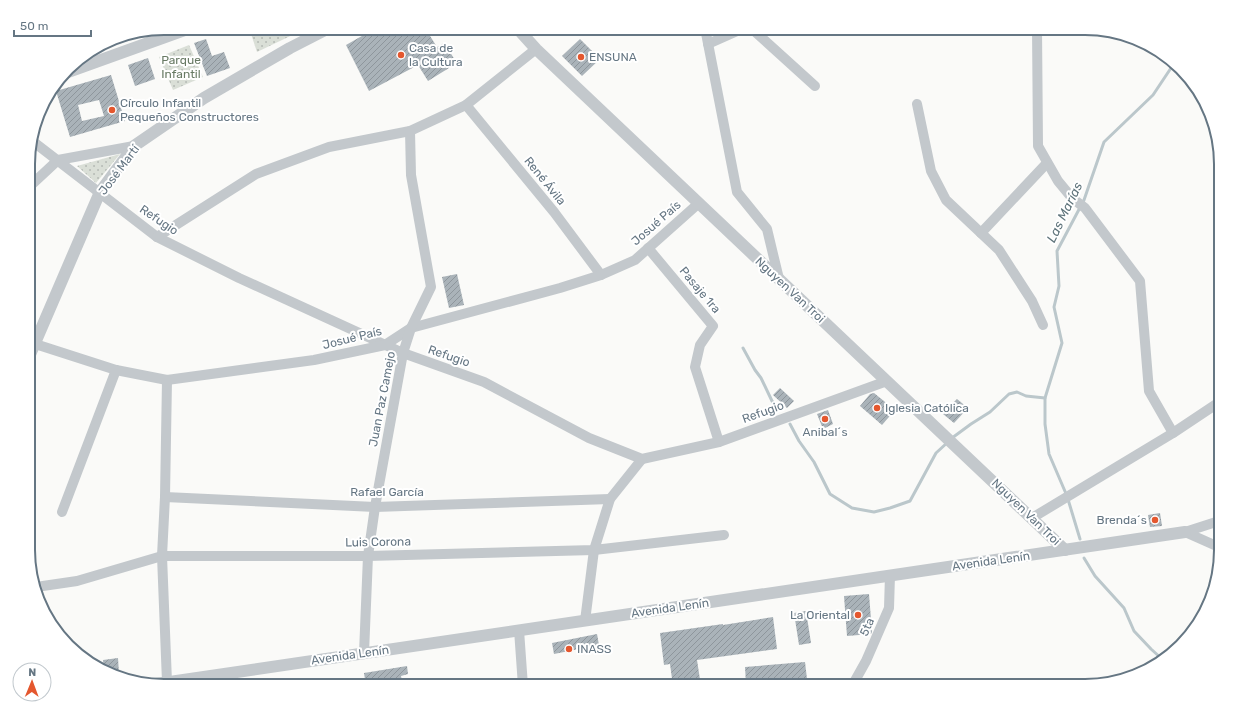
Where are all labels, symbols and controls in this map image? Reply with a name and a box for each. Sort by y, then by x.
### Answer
scale bar [14,12,91,38]
text: 50 m [20,19,48,33]
place label: Casa de la Cultura [409,41,463,69]
marker: Casa de la Cultura [396,50,406,60]
place label: ENSUNA [589,50,637,64]
marker: ENSUNA [576,52,586,62]
park label: Parque Infantil [161,53,201,81]
place label: Círculo Infantil Pequeños Constructores [120,96,259,124]
marker: Círculo Infantil Pequeños Constructores [107,105,117,115]
street label: José Martí [96,142,143,198]
street label: René Ávila [521,154,569,208]
water label: Las Marías [1043,179,1086,245]
street label: Josué País [628,198,684,248]
street label: Refugio [137,202,181,238]
street label: Nguyen Van Troi [752,254,828,326]
street label: Pasaje 1ra [677,264,723,316]
street label: Josué País [321,324,383,352]
street label: Refugio [426,342,472,370]
street label: Juan Paz Camejo [366,350,398,448]
street label: Refugio [740,398,786,426]
place label: Iglesia Católica [885,401,969,415]
marker: Iglesia Católica [872,403,882,413]
marker: Anibal´s [820,414,830,424]
place label: Anibal´s [802,425,848,439]
street label: Nguyen Van Troi [989,476,1063,548]
street label: Rafael García [350,485,424,499]
place label: Brenda´s [1097,513,1147,527]
marker: Brenda´s [1150,515,1160,525]
street label: Luis Corona [345,534,411,550]
street label: Avenida Lenín [951,549,1031,573]
street label: Avenida Lenín [630,596,710,620]
place label: La Oriental [790,608,850,622]
marker: La Oriental [853,610,863,620]
street label: 5ta [857,616,877,638]
place label: INASS [577,642,611,656]
street label: Avenida Lenín [310,643,390,667]
marker: INASS [564,644,574,654]
north arrow [12,662,52,702]
text: N [28,666,36,679]

